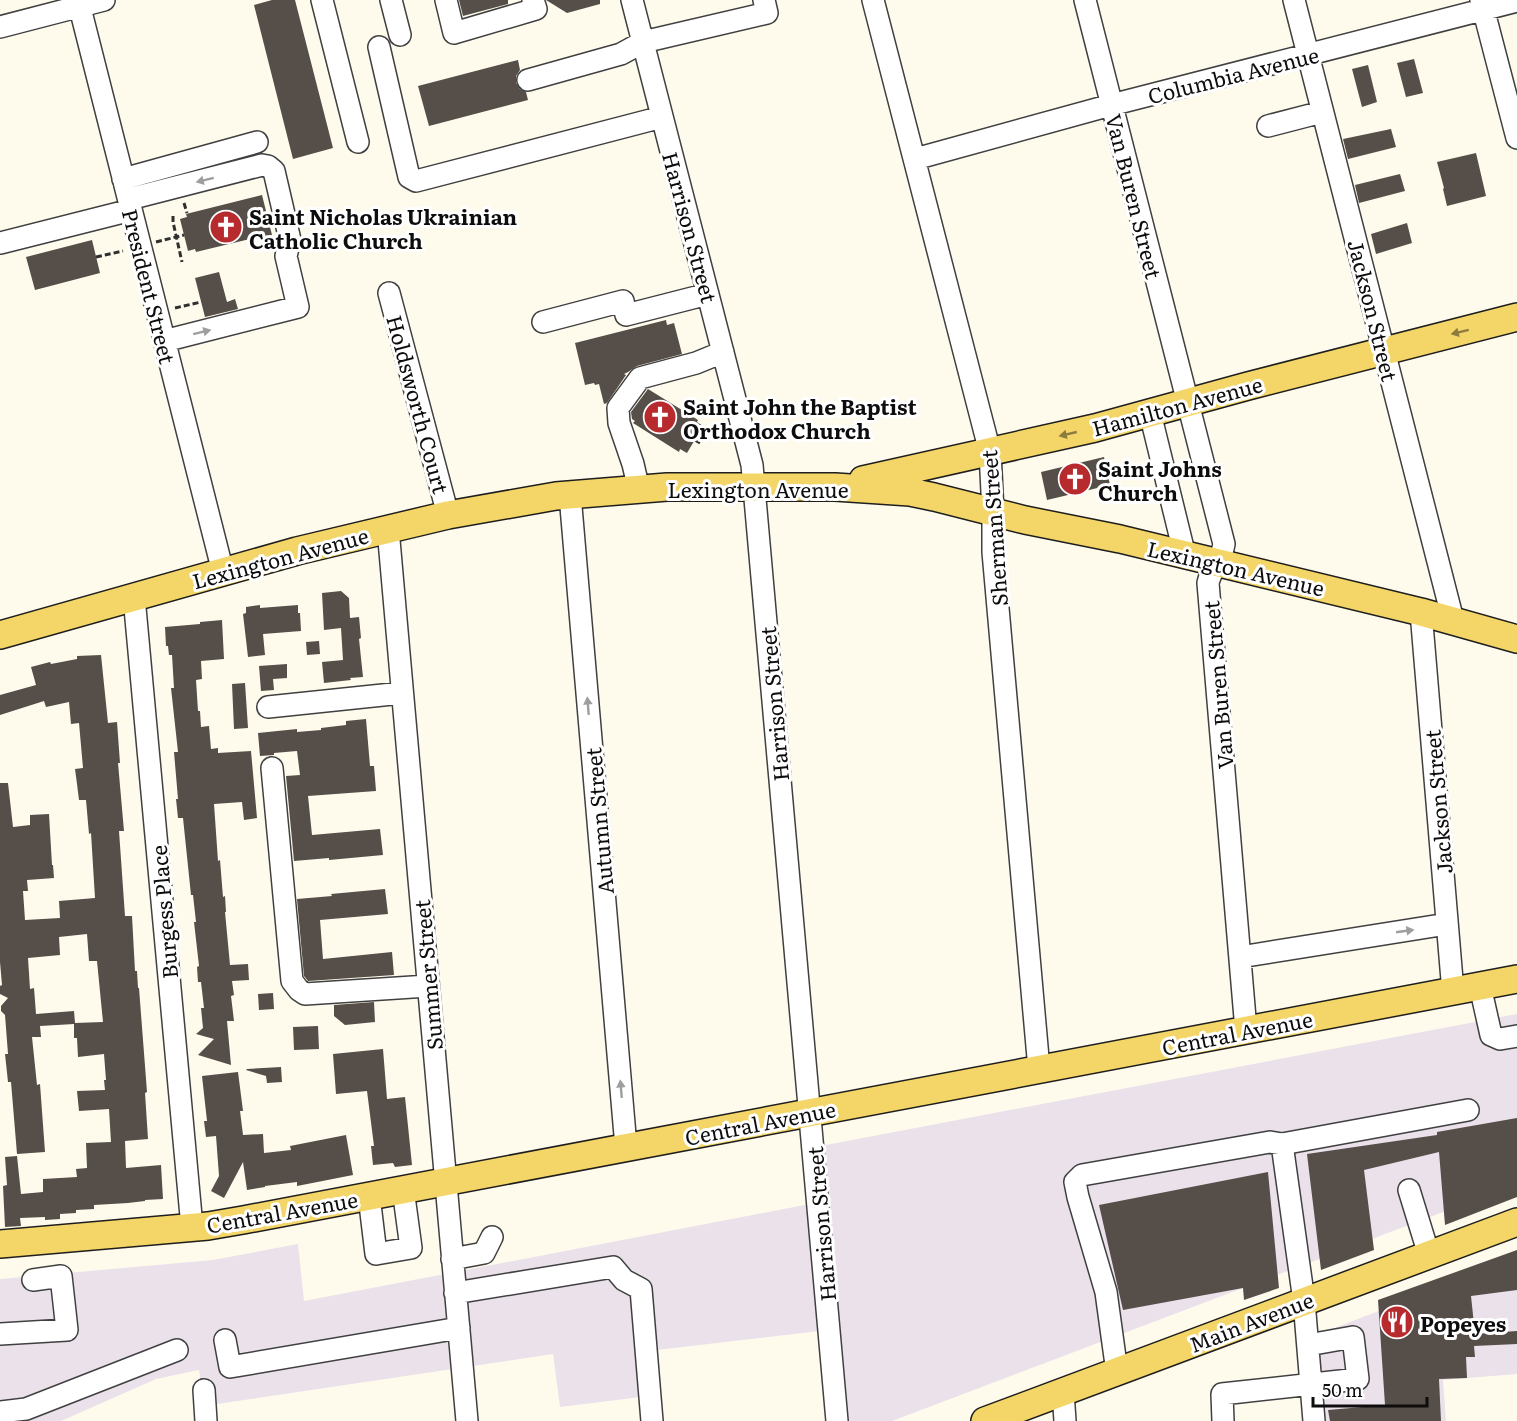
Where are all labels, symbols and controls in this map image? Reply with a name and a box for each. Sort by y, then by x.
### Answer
street label: Columbia Avenue [1144,38,1322,110]
street label: Van Buren Street [1100,110,1171,282]
street label: Harrison Street [656,148,726,307]
one-way arrow [196,175,215,185]
place label: Saint Nicholas Ukrainian Catholic Church [249,200,518,255]
street label: President Street [116,205,184,367]
church icon: Saint Nicholas Ukrainian Catholic Church [208,209,244,245]
street label: Jackson Street [1341,236,1407,385]
street label: Holdsworth Court [380,311,458,497]
one-way arrow [193,326,212,336]
one-way arrow [1451,327,1470,337]
street label: Hamilton Avenue [1088,367,1266,443]
place label: Saint John the Baptist Orthodox Church [683,390,917,445]
church icon: Saint John the Baptist Orthodox Church [642,399,678,435]
one-way arrow [1059,430,1078,439]
street label: Sherman Street [972,448,1014,607]
place label: Saint Johns Church [1098,452,1222,507]
church icon: Saint Johns Church [1057,461,1093,497]
street label: Lexington Avenue [667,473,849,504]
street label: Lexington Avenue [189,519,372,595]
street label: Lexington Avenue [1144,532,1328,602]
street label: Van Buren Street [1194,599,1240,771]
street label: Harrison Street [751,625,795,783]
one-way arrow [583,697,593,716]
street label: Jackson Street [1415,728,1459,876]
street label: Autumn Street [576,746,620,896]
street label: Burgess Place [142,844,184,980]
street label: Summer Street [405,898,449,1052]
one-way arrow [1396,926,1415,935]
street label: Central Avenue [1159,1002,1315,1062]
one-way arrow [616,1079,626,1098]
street label: Central Avenue [682,1092,838,1152]
street label: Harrison Street [798,1145,842,1303]
street label: Central Avenue [204,1182,360,1240]
street label: Main Avenue [1184,1283,1318,1359]
restaurant icon: Popeyes [1379,1304,1415,1340]
place label: Popeyes [1420,1307,1506,1338]
scale bar [1313,1370,1427,1408]
text: 50 m [1322,1376,1363,1403]

